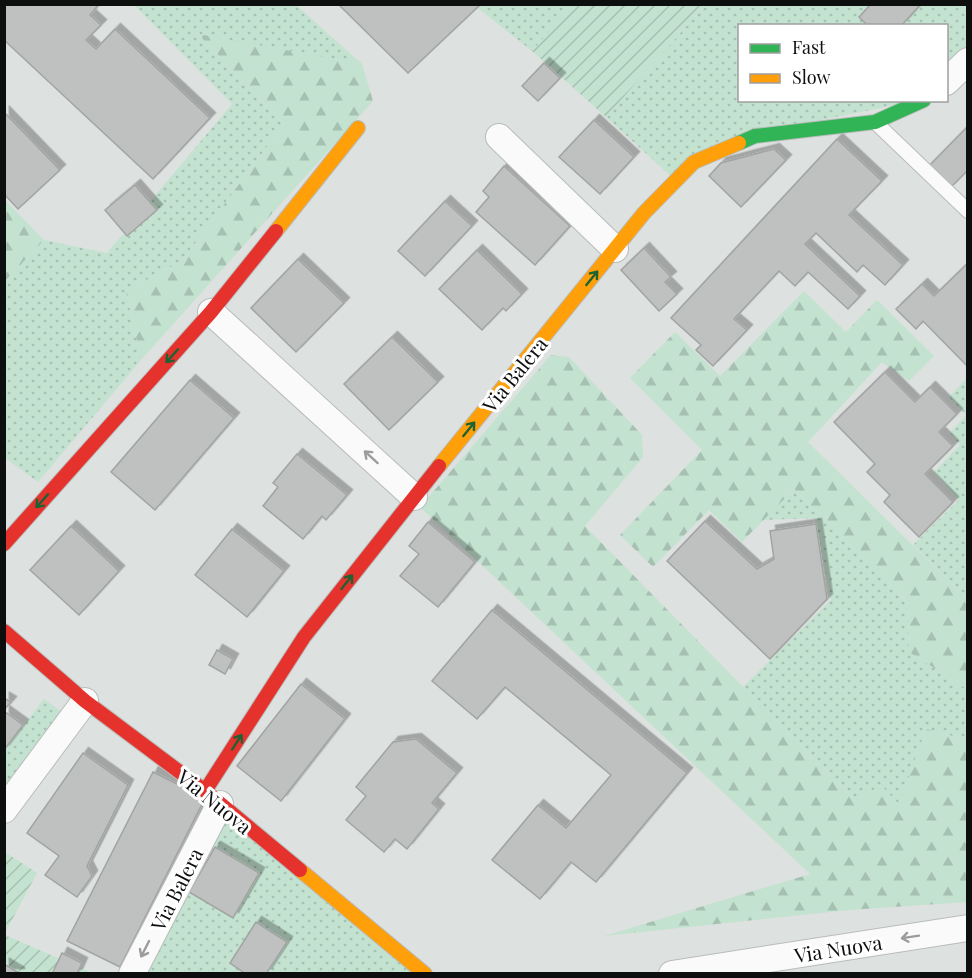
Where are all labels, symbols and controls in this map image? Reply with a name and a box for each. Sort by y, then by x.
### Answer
legend [738,24,948,102]
text: Fast [792,35,826,59]
text: Slow [792,65,830,89]
one-way arrow [585,270,598,286]
street label: Via Balera [475,331,553,418]
one-way arrow [165,348,179,363]
one-way arrow [462,422,475,438]
one-way arrow [364,451,379,465]
one-way arrow [35,493,49,508]
one-way arrow [341,574,354,590]
one-way arrow [231,734,243,751]
street label: Via Nuova [171,762,258,839]
street label: Via Balera [143,843,208,936]
street label: Via Nuova [791,928,884,968]
one-way arrow [900,931,920,942]
one-way arrow [139,940,151,957]

